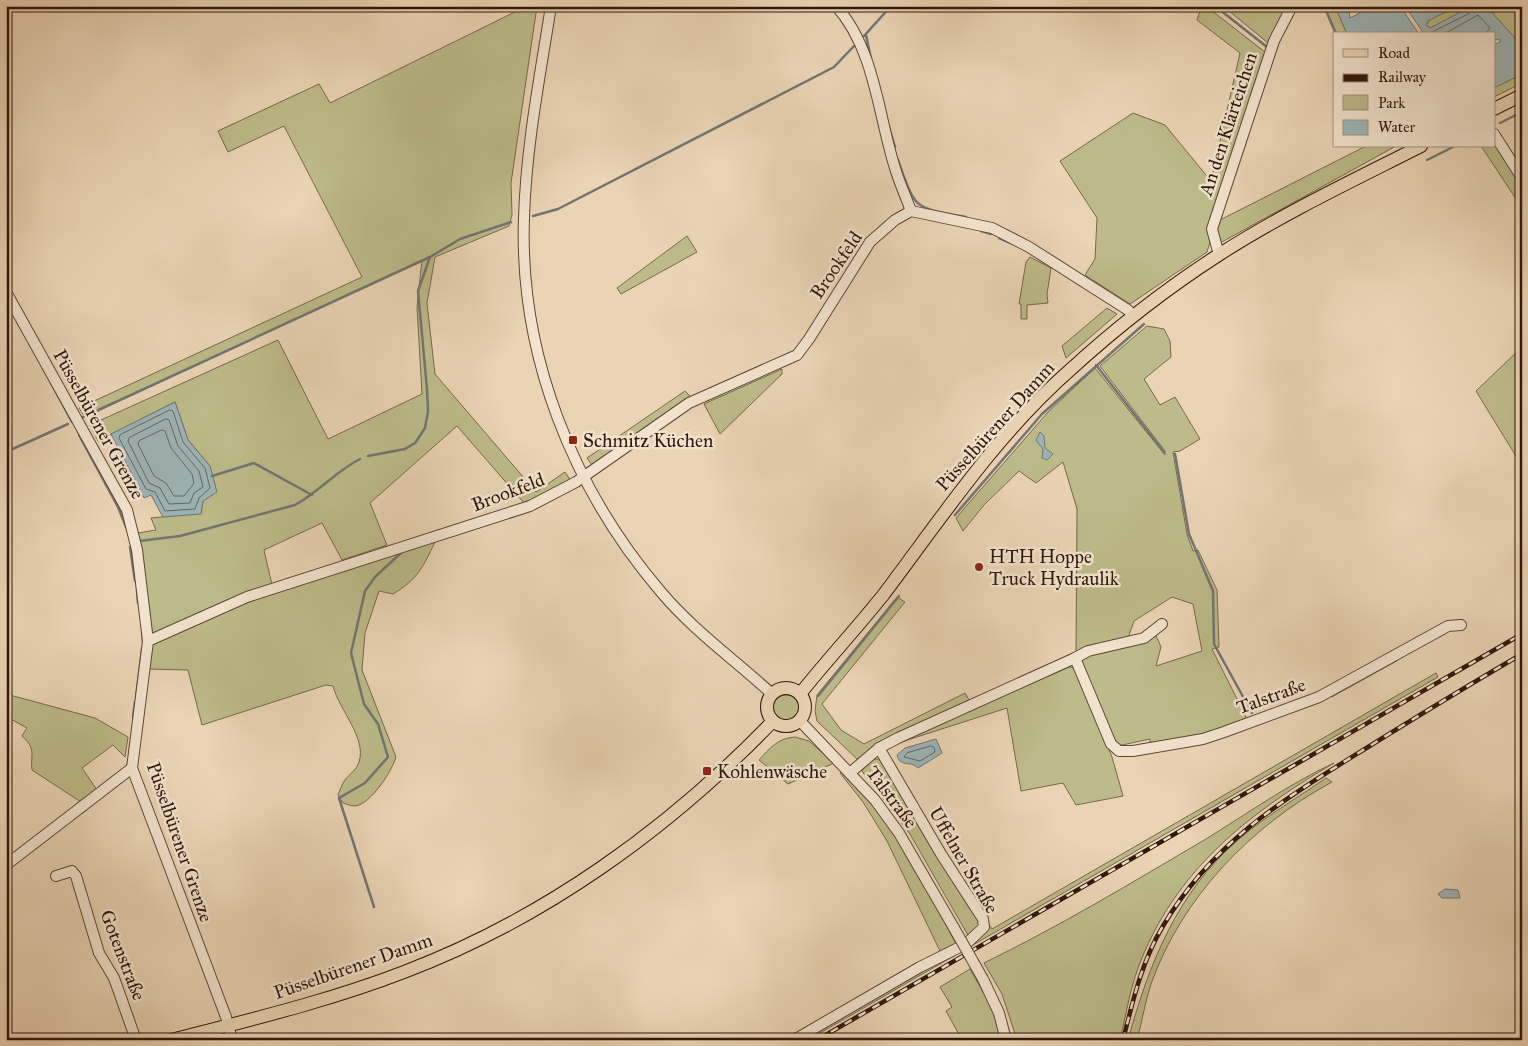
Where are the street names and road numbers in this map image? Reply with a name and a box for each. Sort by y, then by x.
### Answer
street label: An den Klärteichen [1194,49,1262,199]
street label: Brookfeld [805,227,867,303]
street label: Püsselbürener Grenze [48,345,150,503]
street label: Püsselbürener Damm [931,356,1059,496]
street label: Brookfeld [468,467,548,516]
street label: Talstraße [1233,673,1309,719]
street label: Püsselbürener Grenze [142,759,218,925]
street label: Talstraße [861,761,923,833]
street label: Uffelner Straße [924,803,1004,918]
street label: Gotenstraße [95,906,151,1004]
street label: Püsselbürener Damm [271,928,435,1004]

